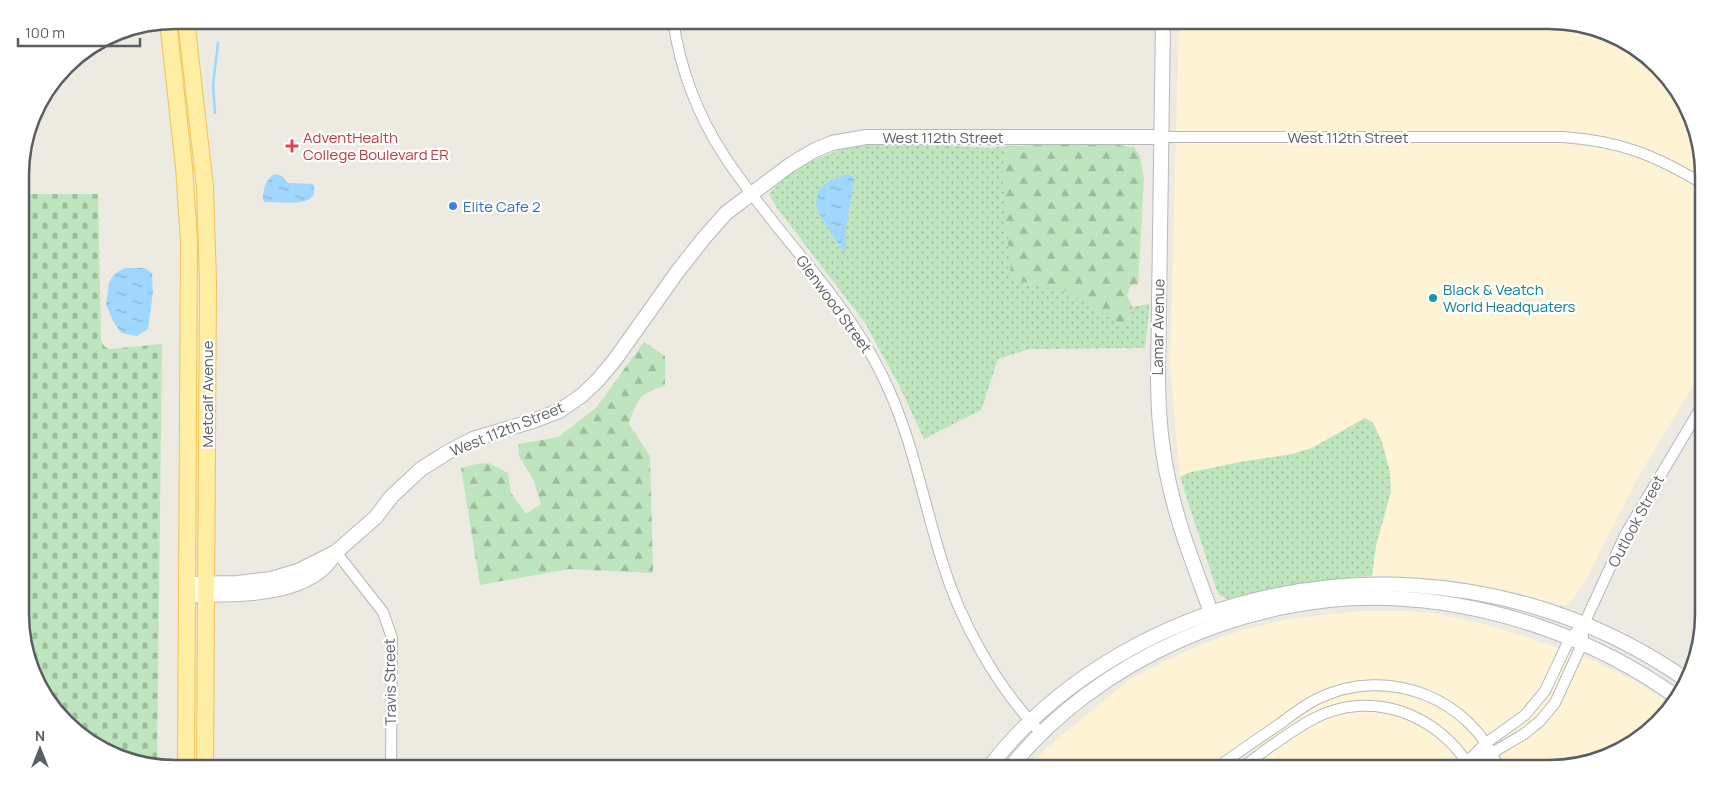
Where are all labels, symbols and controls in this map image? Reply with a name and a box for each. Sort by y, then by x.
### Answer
scale bar [18,15,140,47]
text: 100 m [25,22,65,43]
place label: AdventHealth College Boulevard ER [303,127,449,165]
street label: West 112th Street [882,127,1004,148]
street label: West 112th Street [1287,127,1409,148]
marker: AdventHealth College Boulevard ER [285,139,299,153]
place label: Elite Cafe 2 [463,196,540,217]
marker: Elite Cafe 2 [447,200,459,212]
street label: Glenwood Street [791,251,877,357]
street label: Lamar Avenue [1147,278,1169,376]
place label: Black & Veatch World Headquaters [1443,279,1576,317]
marker: Black & Veatch World Headquaters [1427,292,1439,304]
street label: Metcalf Avenue [197,340,218,447]
street label: West 112th Street [447,397,567,461]
street label: Outlook Street [1603,471,1669,571]
street label: Travis Street [379,638,401,726]
north arrow [15,724,65,774]
text: N [35,726,45,745]

